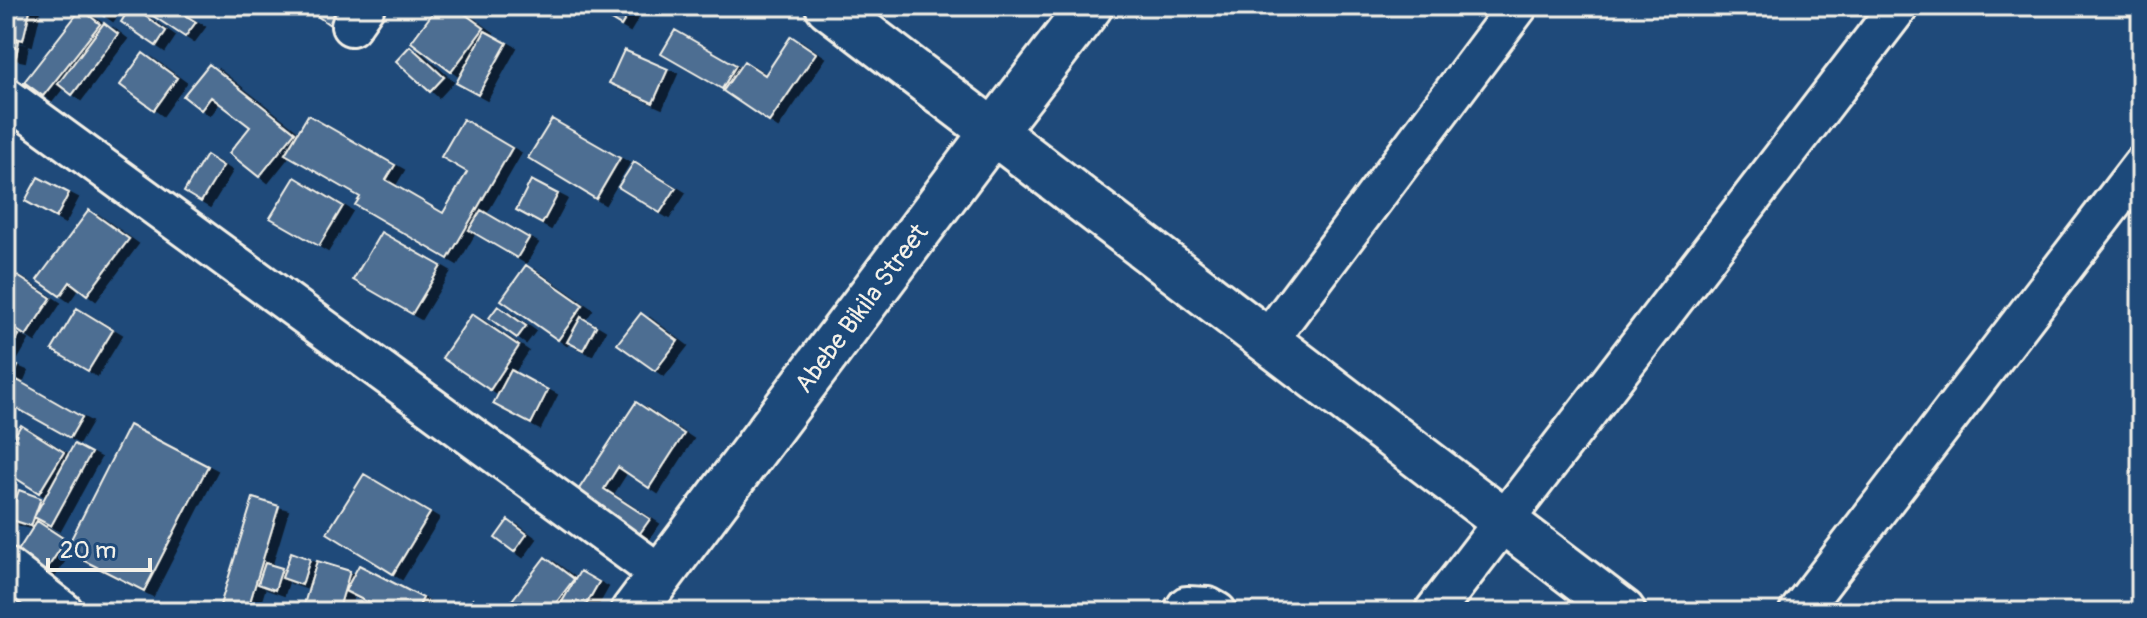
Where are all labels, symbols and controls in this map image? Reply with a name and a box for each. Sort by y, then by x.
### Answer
street label: Abebe Bikila Street [788,217,936,399]
scale bar [48,522,150,572]
text: 20 m [60,536,116,565]

